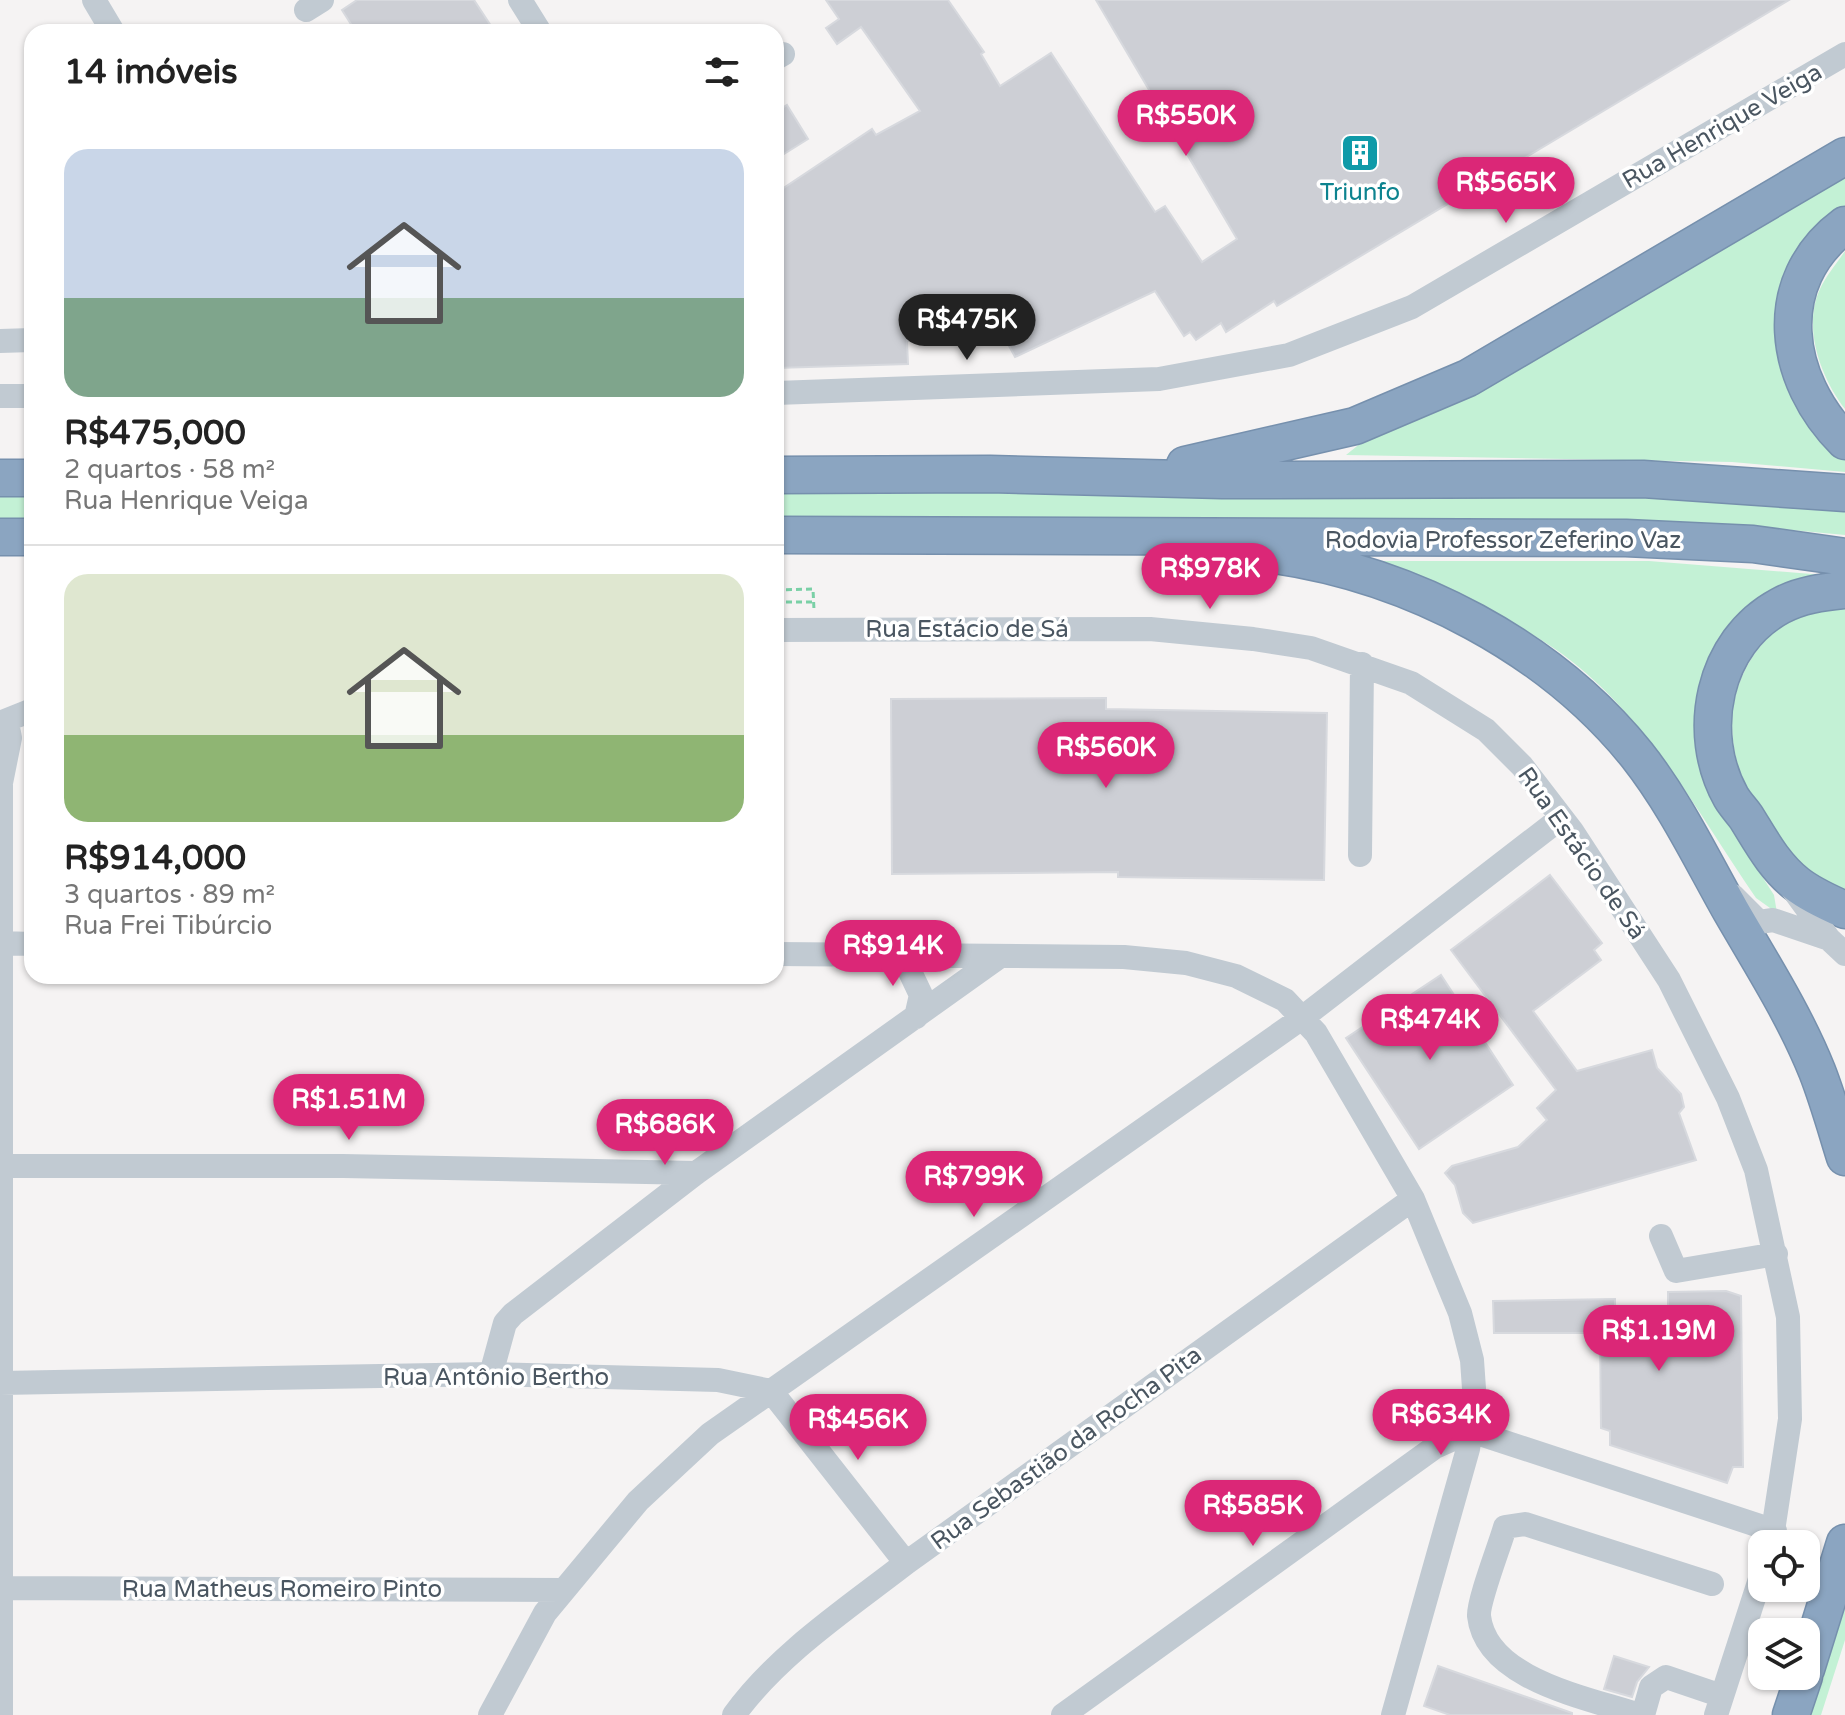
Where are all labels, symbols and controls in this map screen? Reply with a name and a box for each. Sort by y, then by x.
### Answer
icon: filters [700,50,744,94]
text: 14 imóveis [64,52,237,93]
street label: Rua Henrique Veiga [1617,57,1827,195]
pin: R$550K [1121,90,1251,158]
text: R$550K [1136,100,1236,131]
building icon: Triunfo [1339,132,1381,174]
pin: R$565K [1441,157,1571,225]
text: R$565K [1456,167,1556,198]
place label: Triunfo [1320,178,1400,207]
icon: home [332,201,476,345]
pin: R$475K [902,294,1032,362]
text: R$475K [917,304,1017,335]
text: R$475,000 [64,413,246,454]
text: 2 quartos · 58 m² [64,454,275,485]
text: Rua Henrique Veiga [64,485,309,516]
street label: Rodovia Professor Zeferino Vaz [1325,526,1681,555]
pin: R$978K [1145,543,1275,611]
text: R$978K [1160,553,1260,584]
street label: Rua Estácio de Sá [865,615,1069,644]
icon: home [332,626,476,770]
pin: R$560K [1041,722,1171,790]
text: R$560K [1056,732,1156,763]
street label: Rua Estácio de Sá [1511,762,1652,945]
text: R$914,000 [64,838,246,879]
text: 3 quartos · 89 m² [64,879,275,910]
text: Rua Frei Tibúrcio [64,910,272,941]
pin: R$914K [828,920,958,988]
text: R$914K [843,930,943,961]
pin: R$474K [1365,994,1495,1062]
text: R$474K [1380,1004,1480,1035]
pin: R$1.51M [275,1074,423,1142]
text: R$1.51M [291,1084,407,1115]
pin: R$686K [600,1099,730,1167]
text: R$686K [615,1109,715,1140]
pin: R$799K [909,1151,1039,1219]
text: R$799K [924,1161,1024,1192]
pin: R$1.19M [1585,1305,1733,1373]
text: R$1.19M [1601,1315,1717,1346]
street label: Rua Sebastião da Rocha Pita [925,1340,1207,1556]
street label: Rua Antônio Bertho [383,1363,609,1392]
pin: R$634K [1376,1389,1506,1457]
pin: R$456K [793,1394,923,1462]
text: R$634K [1391,1399,1491,1430]
text: R$456K [808,1404,908,1435]
pin: R$585K [1188,1480,1318,1548]
text: R$585K [1203,1490,1303,1521]
map controls [1748,1530,1820,1690]
button: locate [1748,1530,1820,1602]
street label: Rua Matheus Romeiro Pinto [122,1575,442,1604]
button: layers [1748,1618,1820,1690]

